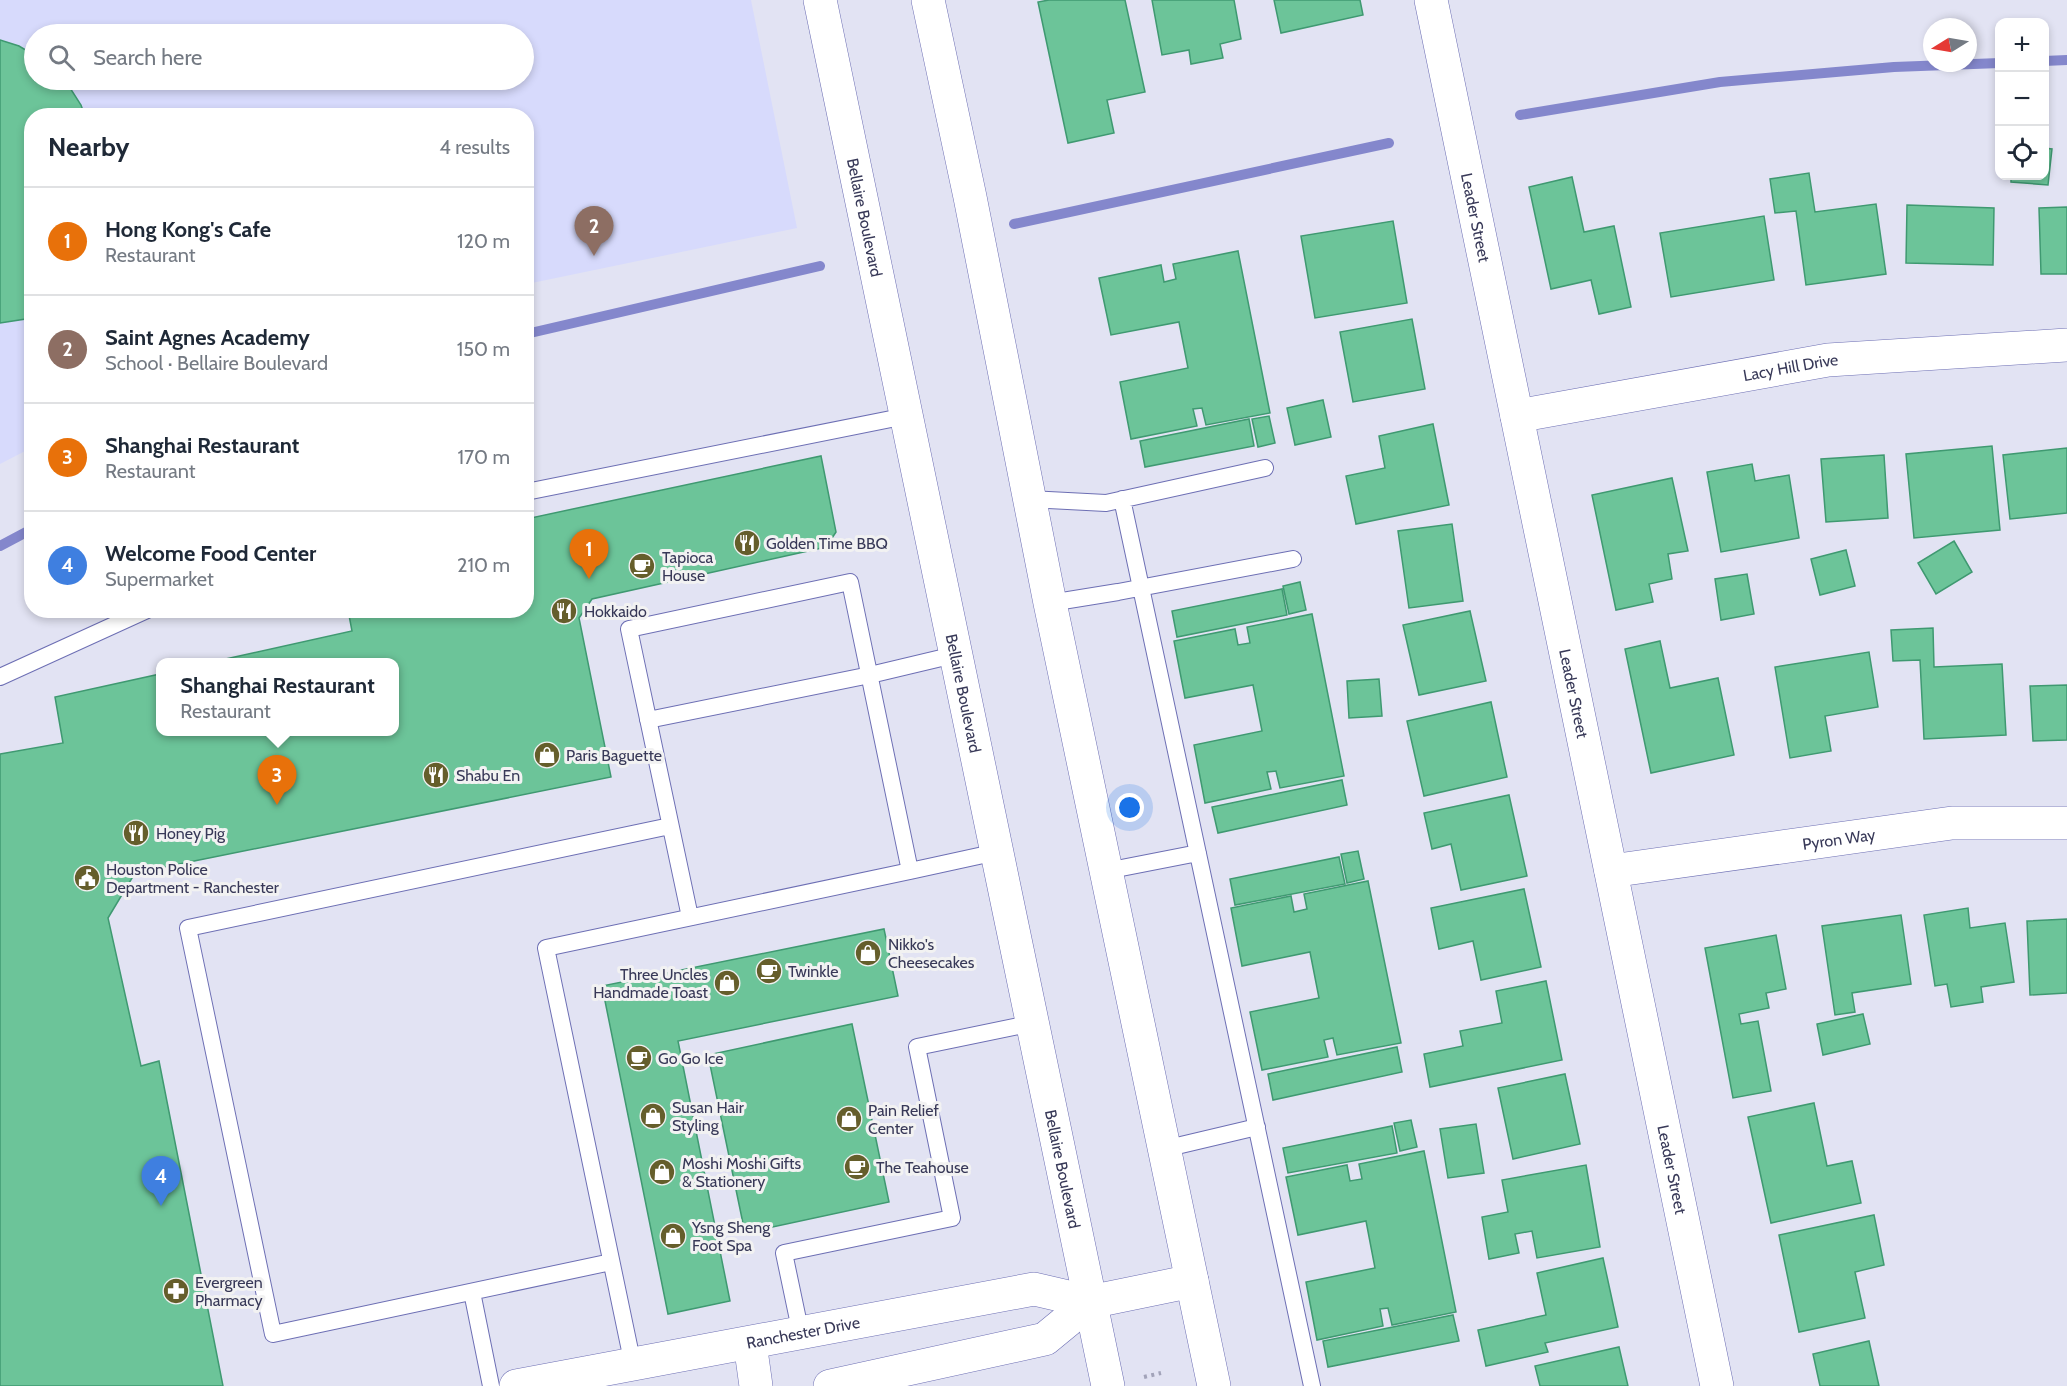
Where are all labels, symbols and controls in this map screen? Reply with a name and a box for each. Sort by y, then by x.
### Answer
north arrow [1923,18,1977,72]
map controls [1995,18,2049,180]
button: + [1995,18,2049,72]
search box [24,24,534,90]
icon: search [45,41,78,74]
text: Search here [93,44,202,71]
button: − [1995,72,2049,126]
button: locate [1995,126,2049,180]
text: Nearby [48,131,129,163]
text: 4 results [439,135,510,159]
street label: Bellaire Boulevard [843,156,886,279]
street label: Leader Street [1457,171,1494,264]
pin: 2 [574,206,614,256]
text: Hong Kong's Cafe [105,216,271,243]
text: 1 [64,229,71,253]
text: 120 m [457,229,510,253]
text: Restaurant [105,243,196,267]
text: Saint Agnes Academy [105,324,310,351]
text: 2 [62,337,73,361]
text: 150 m [457,337,510,361]
street label: Lacy Hill Drive [1741,350,1839,385]
text: School · Bellaire Boulevard [105,351,328,375]
text: Shanghai Restaurant [105,432,299,459]
text: 3 [62,445,73,469]
text: 170 m [458,445,510,469]
text: Restaurant [105,459,196,483]
restaurant icon: Golden Time BBQ [732,528,762,558]
pin: 1 [570,530,608,579]
place label: Golden Time BBQ [766,534,888,553]
text: Welcome Food Center [105,540,316,567]
place label: Tapioca House [662,548,714,585]
cafe icon: Tapioca House [627,551,657,581]
text: 4 [61,553,74,577]
text: 210 m [457,553,510,577]
text: Supermarket [105,567,214,591]
restaurant icon: Hokkaido [549,596,579,626]
place label: Hokkaido [584,602,647,621]
street label: Bellaire Boulevard [942,632,985,754]
street label: Leader Street [1556,647,1593,740]
popup [156,658,399,736]
text: Shanghai Restaurant [180,672,375,699]
text: Restaurant [180,699,271,723]
shop icon: Paris Baguette [532,740,562,770]
place label: Paris Baguette [566,746,662,765]
pin: 3 [258,756,296,805]
restaurant icon: Shabu En [421,760,451,790]
place label: Shabu En [456,766,520,785]
your location [1115,793,1144,822]
restaurant icon: Honey Pig [121,818,151,848]
place label: Honey Pig [156,824,226,843]
street label: Pyron Way [1801,824,1876,853]
place label: Houston Police Department - Ranchester [106,860,280,897]
public building icon: Houston Police Department - Ranchester [72,863,102,893]
place label: Nikko's Cheesecakes [888,935,975,972]
shop icon: Nikko's Cheesecakes [853,938,883,968]
cafe icon: Twinkle [754,956,784,986]
place label: Twinkle [788,962,838,981]
place label: Three Uncles Handmade Toast [593,965,709,1002]
shop icon: Three Uncles Handmade Toast [712,968,742,998]
cafe icon: Go Go Ice [624,1043,654,1073]
place label: Go Go Ice [658,1049,723,1068]
place label: Susan Hair Styling [672,1098,745,1135]
shop icon: Susan Hair Styling [638,1101,668,1131]
place label: Pain Relief Center [868,1101,939,1138]
shop icon: Pain Relief Center [834,1104,864,1134]
street label: Bellaire Boulevard [1041,1108,1084,1230]
street label: Leader Street [1654,1123,1691,1216]
cafe icon: The Teahouse [842,1152,872,1182]
place label: Moshi Moshi Gifts & Stationery [682,1154,802,1191]
pin: 4 [142,1156,180,1206]
shop icon: Moshi Moshi Gifts & Stationery [647,1157,677,1187]
place label: The Teahouse [876,1158,969,1177]
place label: Ysng Sheng Foot Spa [691,1218,771,1255]
shop icon: Ysng Sheng Foot Spa [658,1221,688,1251]
place label: Evergreen Pharmacy [195,1273,263,1310]
pharmacy icon: Evergreen Pharmacy [161,1276,191,1306]
street label: Ranchester Drive [745,1312,861,1352]

